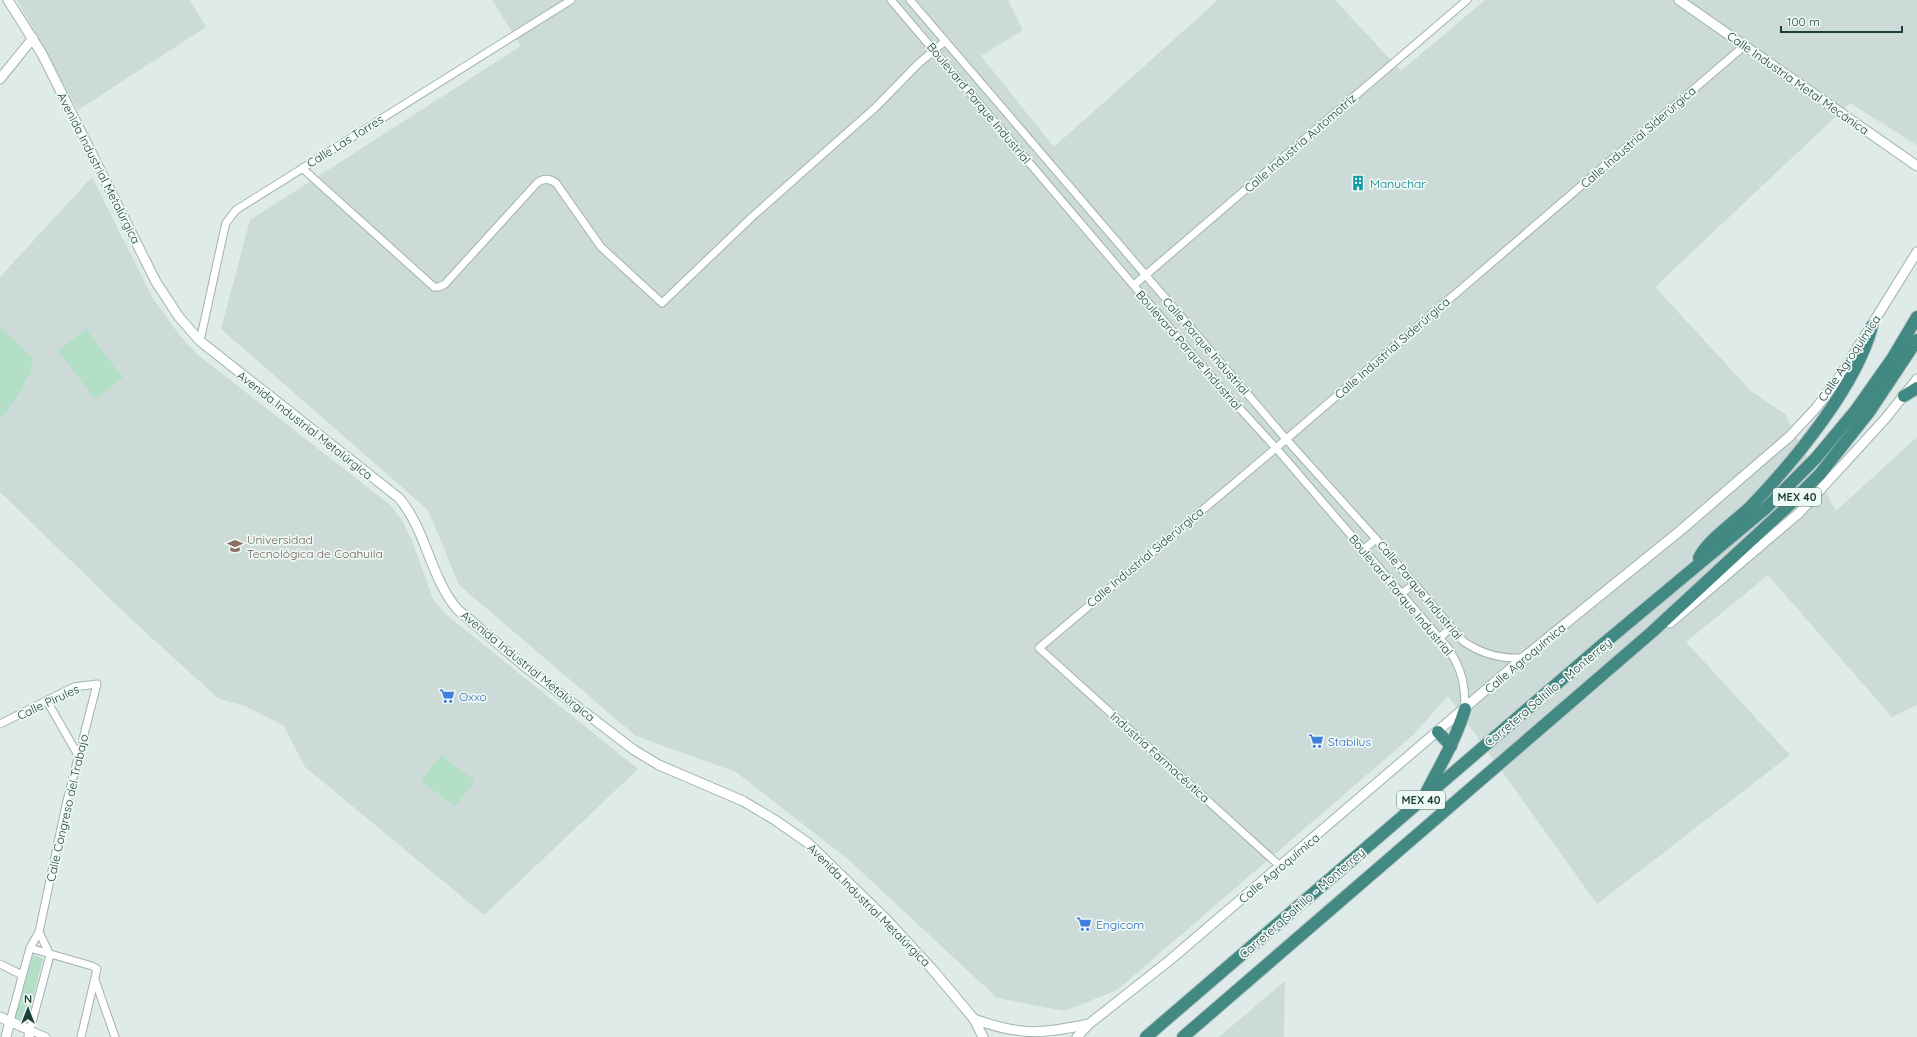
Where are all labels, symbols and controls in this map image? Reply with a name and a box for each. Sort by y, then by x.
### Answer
scale bar [1781,8,1902,34]
text: 100 m [1787,14,1820,29]
street label: Calle Industria Metal Mecánica [1724,28,1872,138]
street label: Boulevard Parque Industrial [924,39,1034,167]
street label: Calle Industrial Siderúrgica [1577,83,1699,191]
street label: Avenida Industrial Metalúrgica [54,90,144,246]
street label: Calle Industria Automotriz [1241,90,1359,196]
street label: Calle Las Torres [304,111,386,171]
building icon: Manuchar [1349,174,1367,192]
place label: Manuchar [1370,176,1426,191]
street label: Boulevard Parque Industrial [1133,287,1245,413]
street label: Calle Parque Industrial [1159,294,1253,398]
street label: Calle Industrial Siderúrgica [1331,294,1453,402]
street label: Calle Agroquímica [1815,312,1883,404]
street label: Avenida Industrial Metalúrgica [234,367,376,483]
road number: MEX 40 [1773,488,1821,506]
street label: Calle Industrial Siderúrgica [1084,504,1206,610]
street label: Boulevard Parque Industrial [1346,531,1456,659]
place label: Universidad Tecnológica de Coahuila [247,532,383,561]
school or university icon: Universidad Tecnológica de Coahuila [226,537,244,555]
street label: Calle Parque Industrial [1374,537,1466,643]
street label: Avenida Industrial Metalúrgica [458,607,598,725]
street label: Calle Agroquímica [1481,620,1569,696]
street label: Carretera Saltillo - Monterrey [1481,634,1615,750]
street label: Calle Pirules [15,681,82,723]
supermarket icon: Oxxo [438,687,456,705]
place label: Oxxo [459,689,487,704]
street label: Industria Farmacéutica [1107,709,1213,805]
supermarket icon: Stabilus [1307,732,1325,750]
street label: Calle Congreso del Trabajo [43,733,91,883]
place label: Stabilus [1328,734,1371,749]
road number: MEX 40 [1397,791,1445,809]
street label: Calle Agroquímica [1235,830,1323,906]
street label: Avenida Industrial Metalúrgica [804,840,934,970]
street label: Carretera Saltillo - Monterrey [1236,844,1368,962]
supermarket icon: Engicom [1075,915,1093,933]
place label: Engicom [1096,917,1144,932]
north arrow [8,989,48,1029]
text: N [24,992,32,1006]

